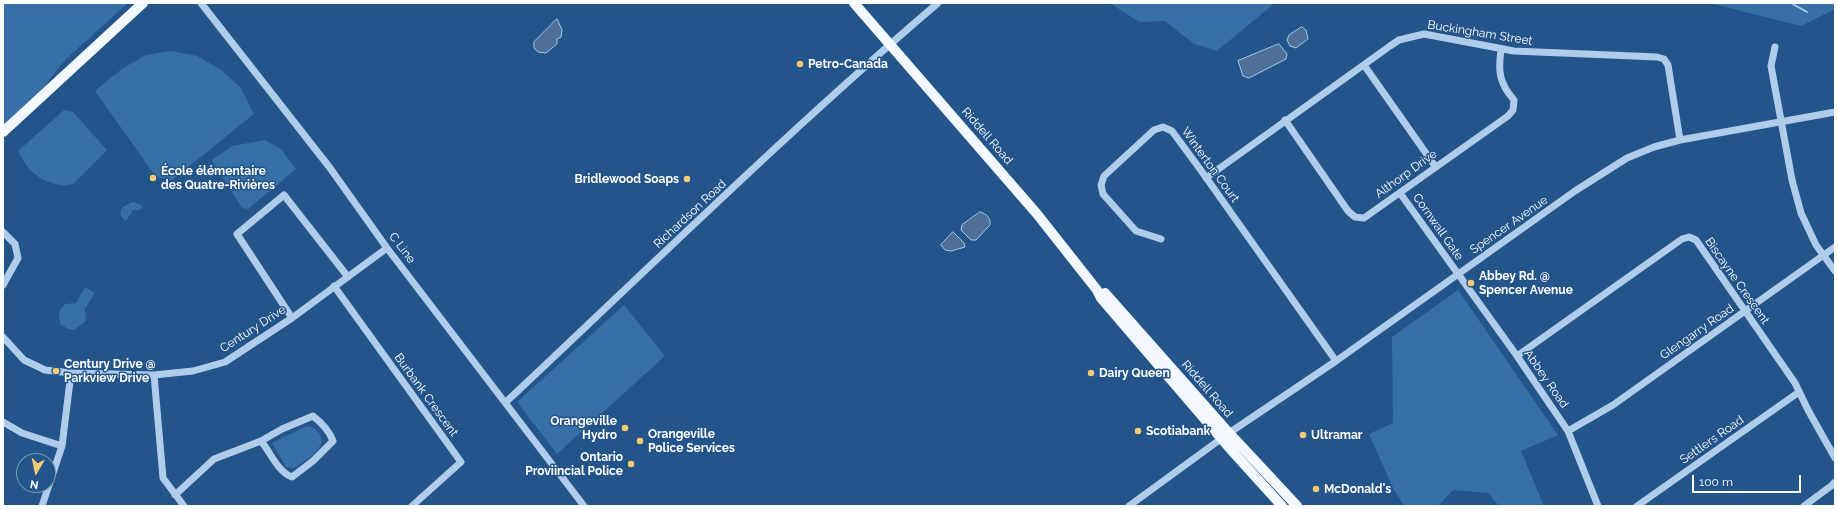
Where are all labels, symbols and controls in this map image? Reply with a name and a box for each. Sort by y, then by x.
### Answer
street label: Buckingham Street [1427,18,1533,48]
place label: Petro-Canada [808,57,888,71]
marker: Petro-Canada [795,59,805,69]
street label: Riddell Road [958,105,1016,167]
street label: Winterton Court [1178,125,1242,205]
street label: Althorp Drive [1372,147,1440,201]
place label: École élémentaire des Quatre-Rivières [161,164,275,192]
place label: Bridlewood Soaps [575,172,679,186]
marker: École élémentaire des Quatre-Rivières [148,173,158,183]
marker: Bridlewood Soaps [682,174,692,184]
street label: Richardson Road [651,177,729,251]
street label: Cornwall Gate [1410,191,1466,263]
street label: Spencer Avenue [1467,193,1551,257]
street label: C Line [386,230,418,266]
street label: Biscayne Crescent [1702,235,1772,327]
place label: Abbey Rd. @ Spencer Avenue [1479,269,1573,297]
marker: Abbey Rd. @ Spencer Avenue [1466,278,1476,288]
street label: Glengarry Road [1657,301,1737,363]
street label: Century Drive [217,302,289,356]
street label: Abbey Road [1521,347,1571,411]
street label: Burbank Crescent [391,351,461,439]
place label: Century Drive @ Parkview Drive [64,357,156,385]
street label: Riddell Road [1178,358,1236,420]
marker: Century Drive @ Parkview Drive [51,366,61,376]
place label: Dairy Queen [1099,366,1170,380]
marker: Dairy Queen [1086,368,1096,378]
street label: Settlers Road [1677,413,1747,467]
place label: Orangeville Hydro [550,414,617,442]
marker: Orangeville Hydro [620,423,630,433]
place label: Scotiabank [1146,424,1210,438]
marker: Scotiabank [1133,426,1143,436]
place label: Orangeville Police Services [648,427,735,455]
place label: Ultramar [1311,428,1362,442]
marker: Ultramar [1298,430,1308,440]
marker: Orangeville Police Services [635,436,645,446]
place label: Ontario Proviincial Police [525,450,623,478]
north arrow [16,453,56,493]
marker: Ontario Proviincial Police [626,459,636,469]
scale bar [1694,467,1803,493]
text: 100 m [1699,475,1733,489]
text: N [29,477,39,491]
place label: McDonald's [1324,482,1391,496]
marker: McDonald's [1311,484,1321,494]

